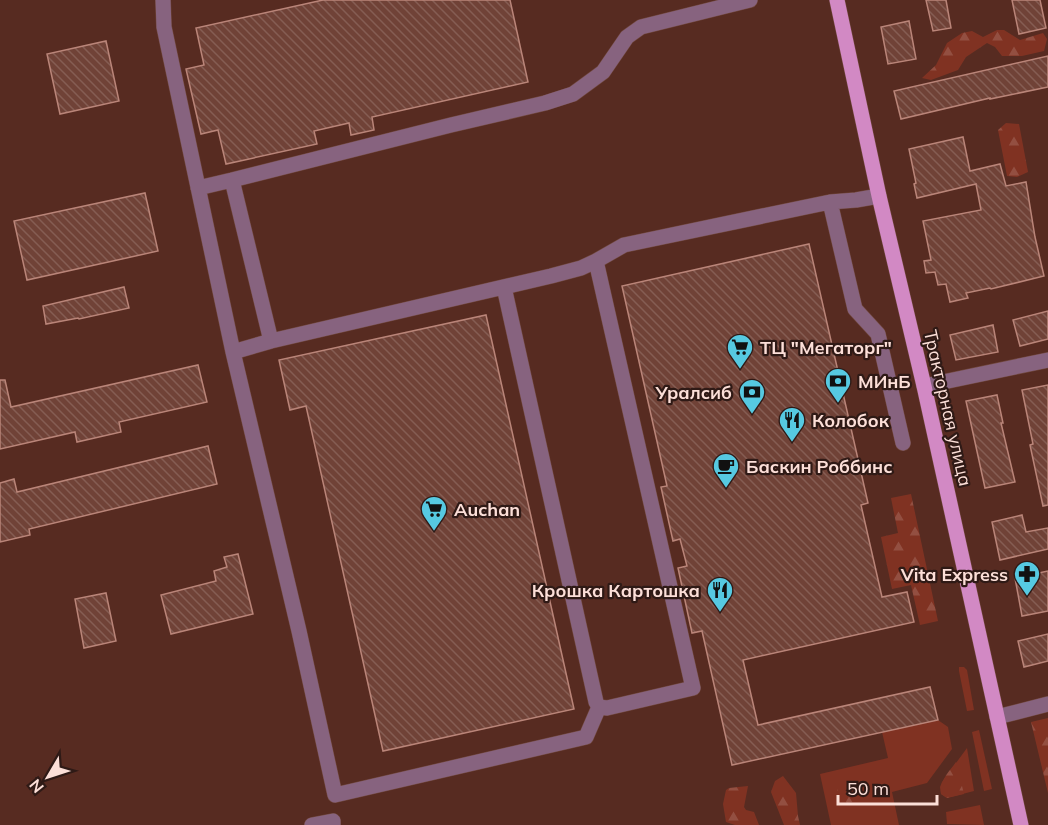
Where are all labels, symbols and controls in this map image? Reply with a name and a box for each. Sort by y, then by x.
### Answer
street label: Тракторная улица [919,328,977,488]
supermarket icon: ТЦ "Мегаторг" [725,332,755,370]
place label: ТЦ "Мегаторг" [760,336,892,359]
bank icon: МИнБ [823,366,853,404]
place label: МИнБ [858,370,911,393]
bank icon: Уралсиб [737,377,767,415]
place label: Уралсиб [655,381,732,404]
restaurant icon: Колобок [777,405,807,443]
place label: Колобок [812,409,890,432]
cafe icon: Баскин Роббинс [711,451,741,489]
place label: Баскин Роббинс [746,455,892,478]
supermarket icon: Auchan [419,494,449,532]
place label: Auchan [454,498,520,521]
pharmacy icon: Vita Express [1012,559,1042,597]
place label: Vita Express [900,563,1008,586]
restaurant icon: Крошка Картошка [705,575,735,613]
place label: Крошка Картошка [532,579,700,602]
north arrow [18,747,78,807]
scale bar [838,768,937,806]
text: N [25,775,48,797]
text: 50 m [847,777,889,800]

